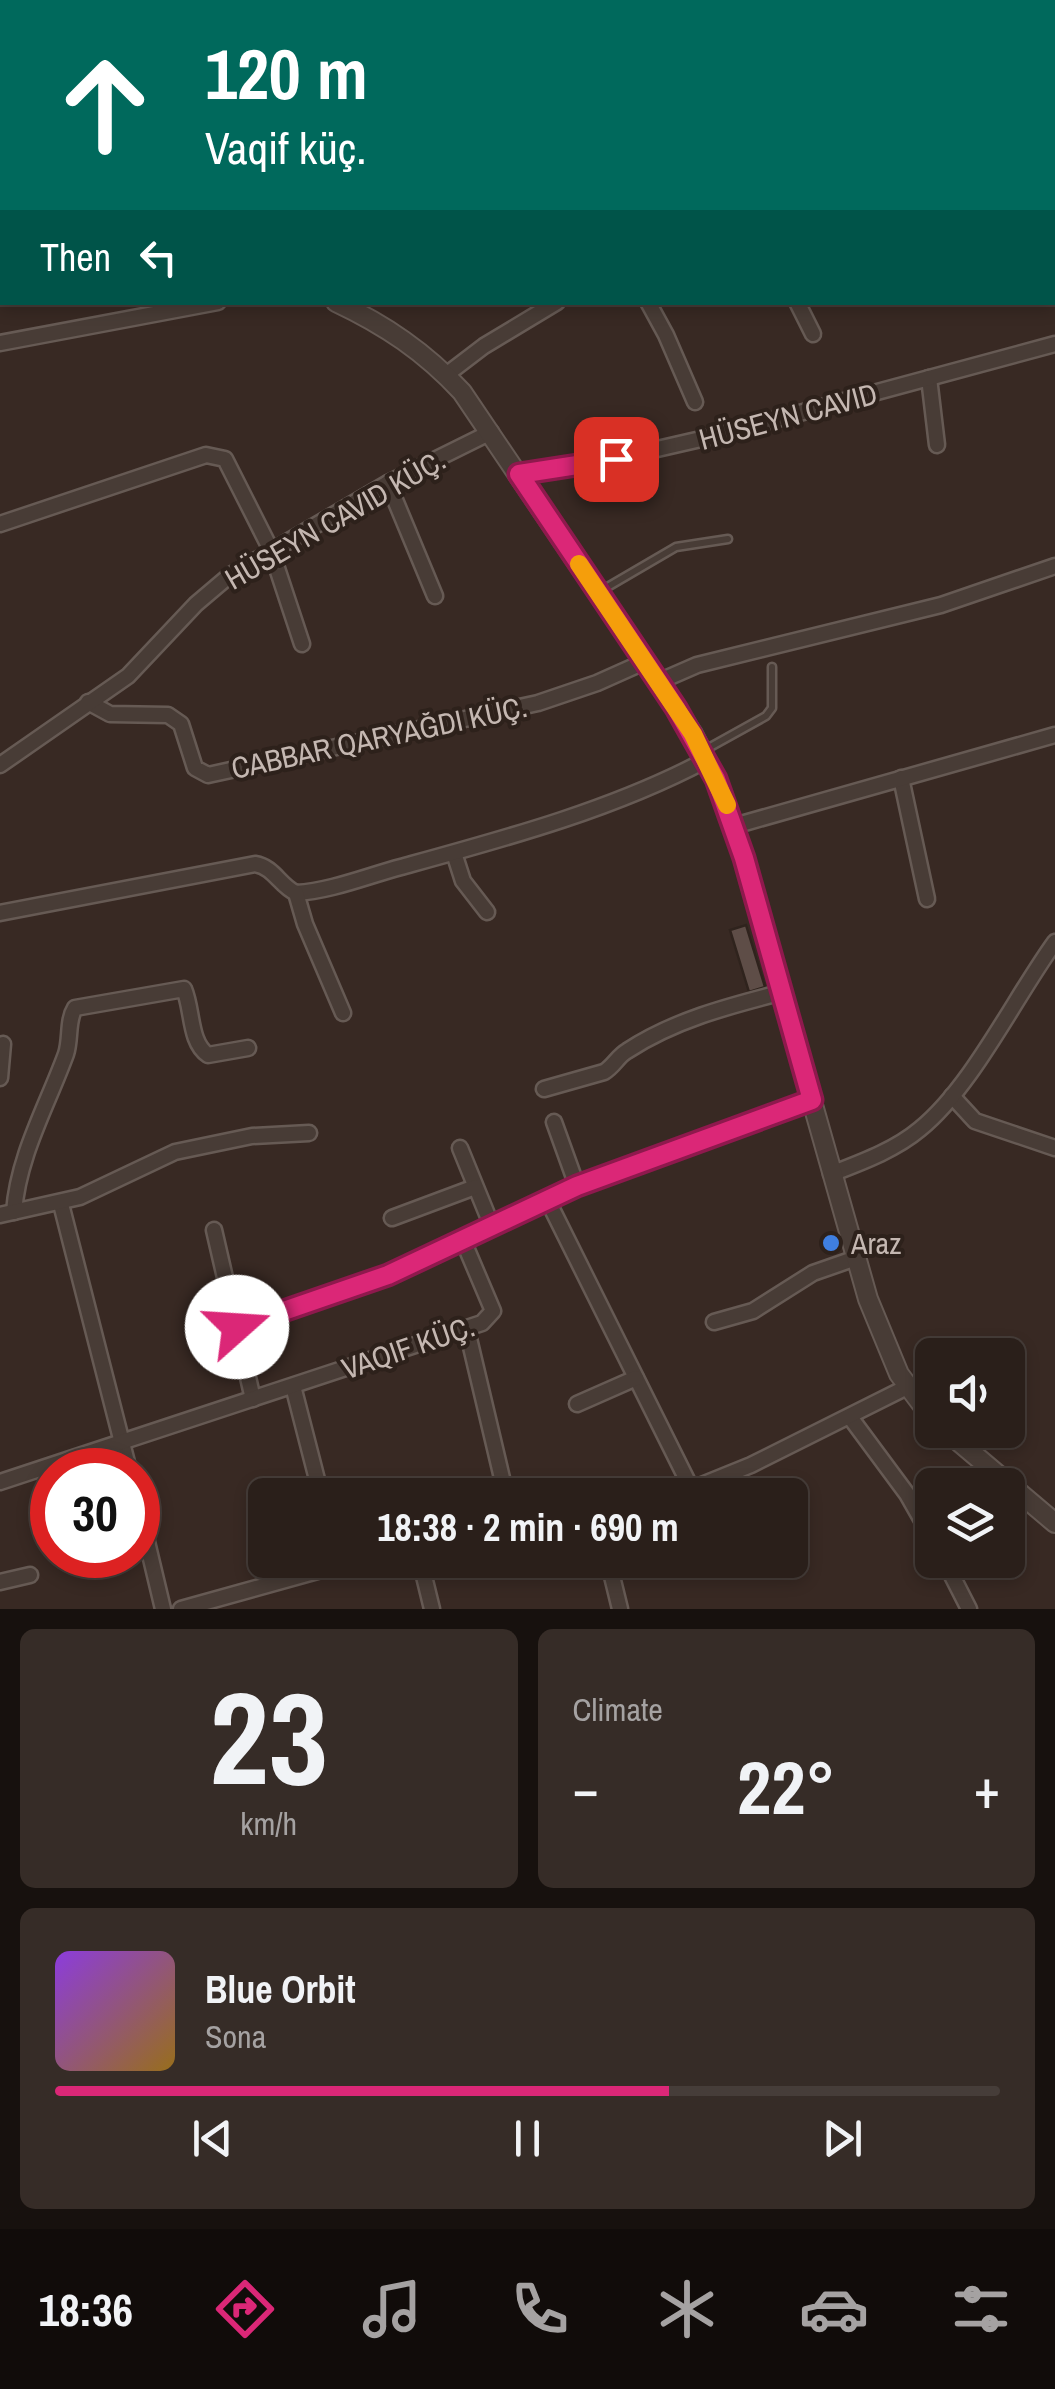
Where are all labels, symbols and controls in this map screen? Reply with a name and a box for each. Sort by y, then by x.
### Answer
text: 120 m [205,27,368,121]
icon: ahead [40,40,170,170]
text: Vaqif küç. [205,117,366,178]
icon: left [131,230,186,285]
text: Then [40,232,111,283]
street label: HÜSEYN CAVID [695,373,881,459]
pin [574,417,659,502]
icon: arrive [589,432,644,487]
street label: HÜSEYN CAVID KÜÇ. [217,440,453,598]
street label: CABBAR QARYAĞDI KÜÇ. [228,686,530,788]
place label: Araz [850,1223,902,1263]
marker: Araz [820,1232,842,1254]
position arrow [185,1275,289,1379]
street label: VAQIF KÜÇ. [336,1306,480,1388]
map controls [915,1338,1025,1578]
button: sound [915,1338,1025,1448]
speed limit sign: 30 [30,1448,160,1578]
button: layers [915,1468,1025,1578]
text: 18:38 · 2 min · 690 m [377,1502,679,1553]
text: 23 [209,1649,328,1825]
text: Climate [573,1688,663,1731]
text: 22° [737,1736,835,1837]
text: − [573,1751,599,1825]
text: + [974,1751,1000,1825]
text: km/h [240,1802,297,1845]
text: Blue Orbit [205,1964,356,2015]
text: Sona [205,2015,266,2058]
icon: previous [185,2111,240,2166]
icon: pause [500,2111,555,2166]
icon: next [815,2111,870,2166]
icon: directions [210,2274,280,2344]
icon: music [357,2274,427,2344]
icon: phone [505,2274,575,2344]
icon: climate [652,2274,722,2344]
icon: car [799,2274,869,2344]
icon: filters [946,2274,1016,2344]
text: 18:36 [39,2279,133,2340]

